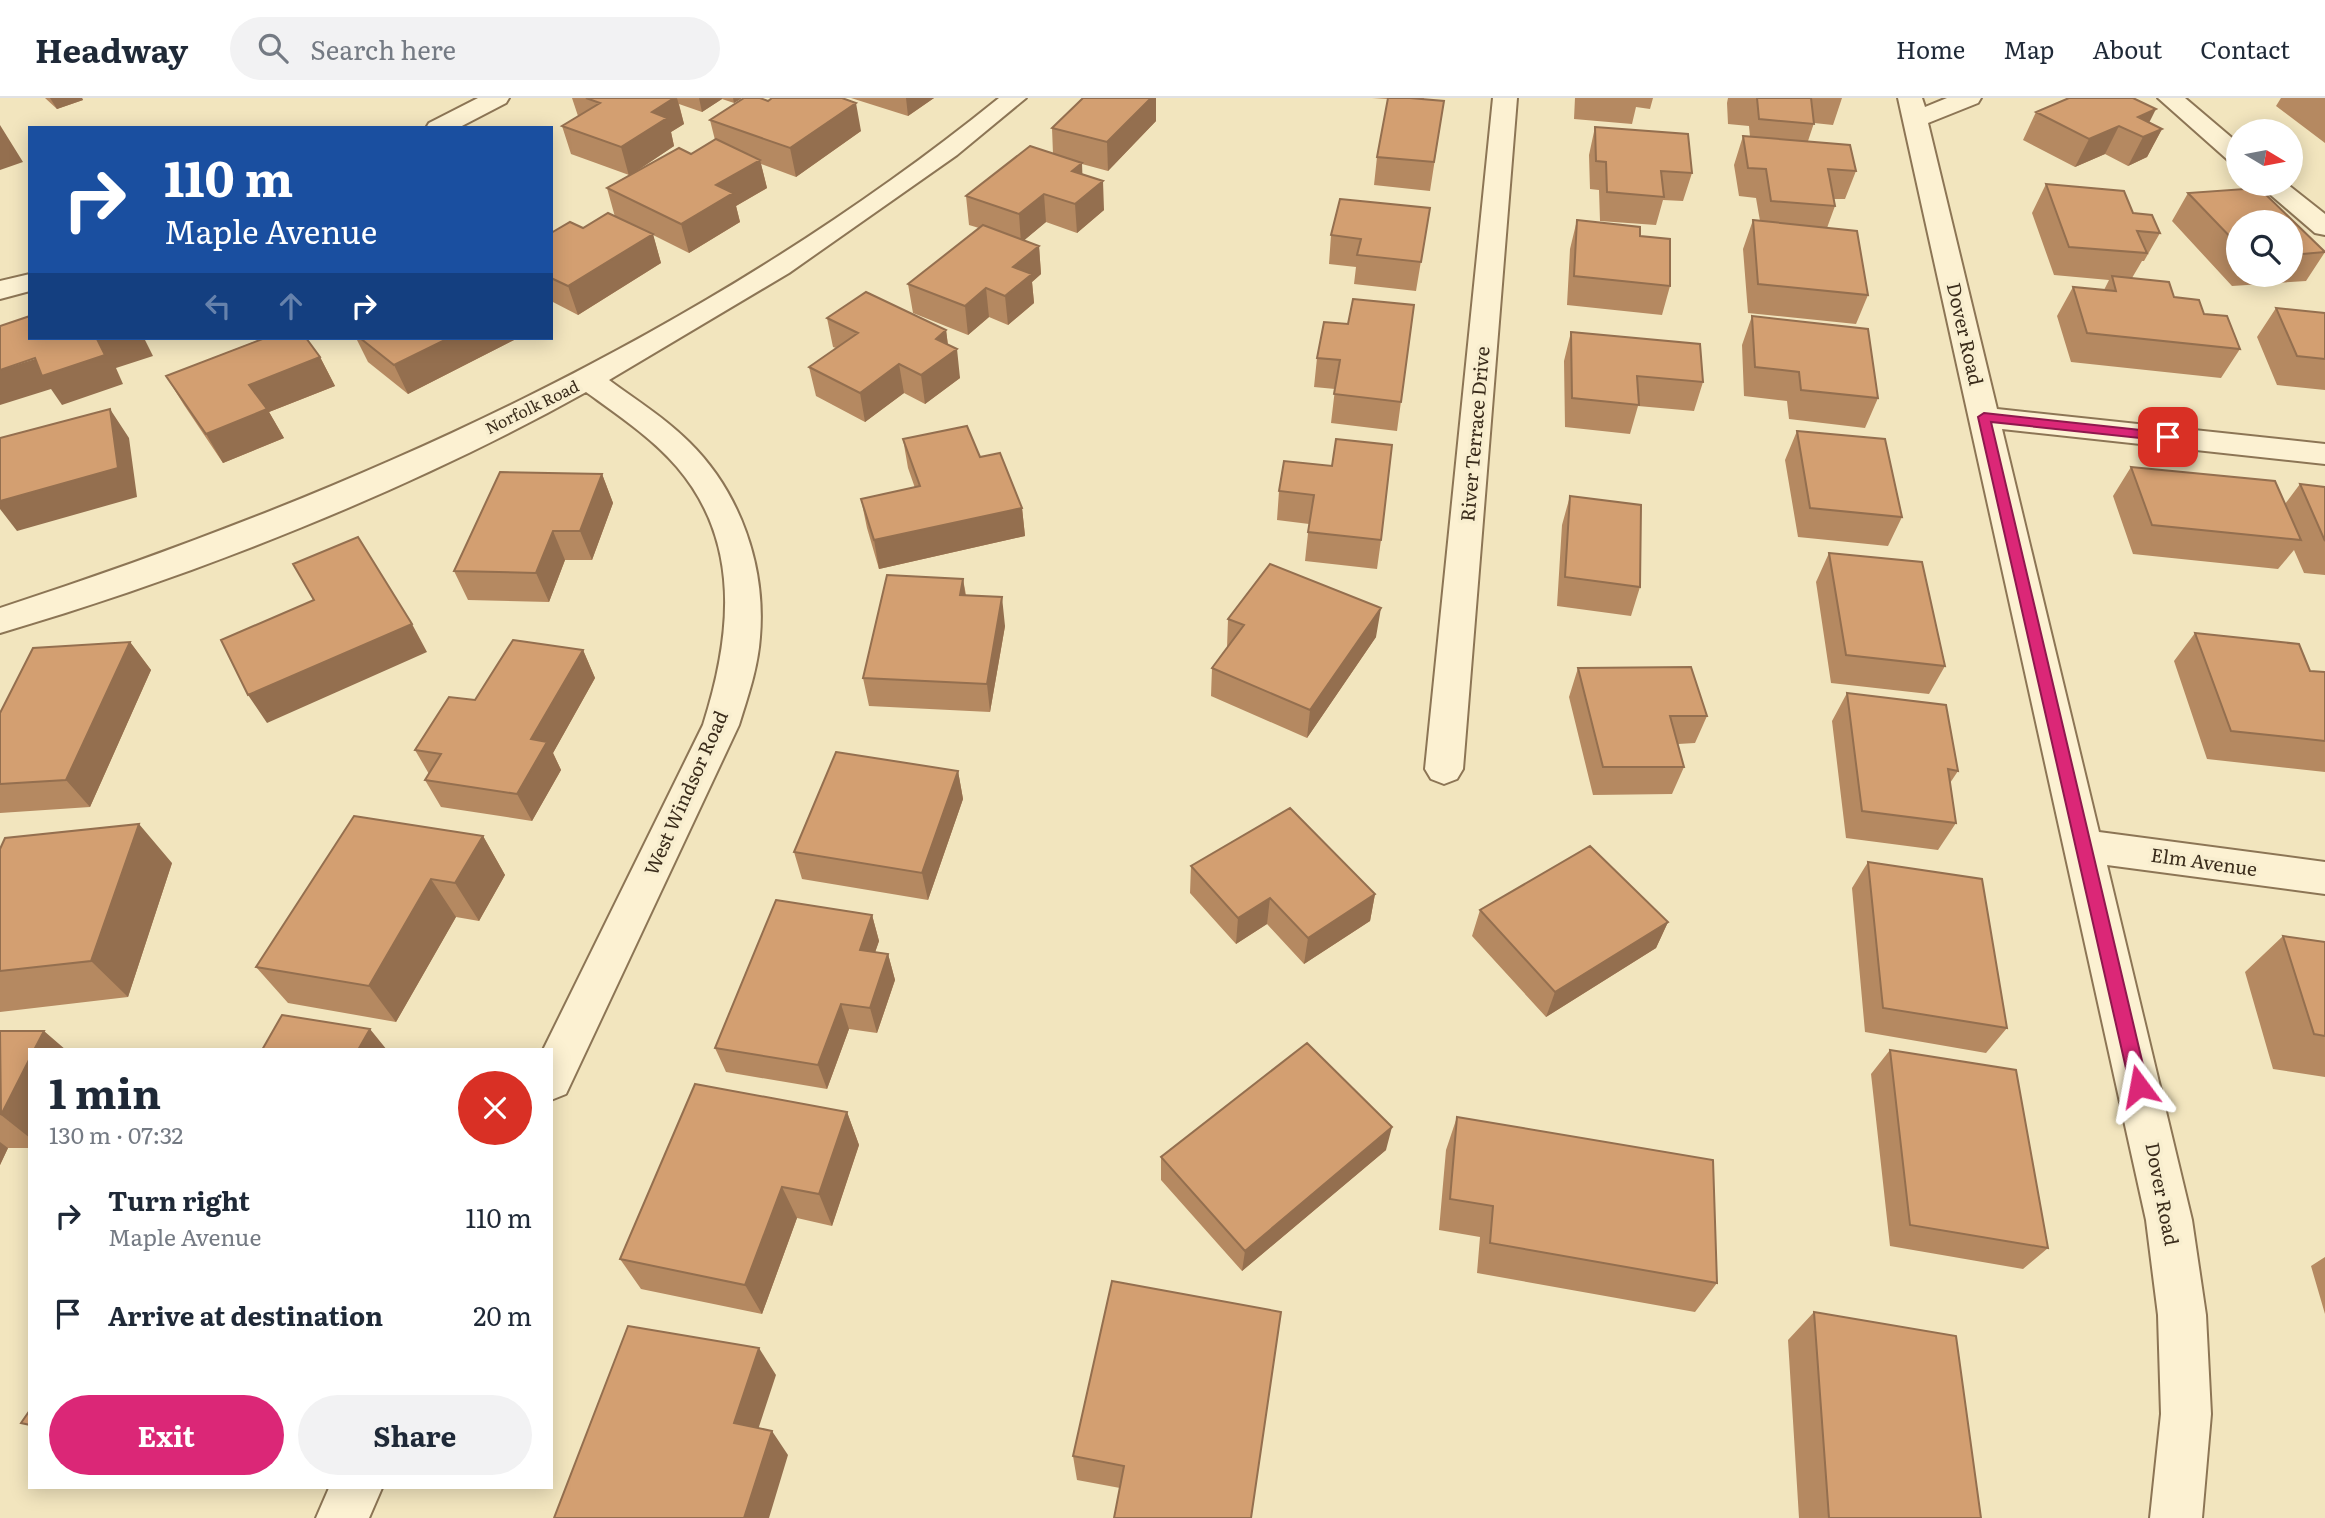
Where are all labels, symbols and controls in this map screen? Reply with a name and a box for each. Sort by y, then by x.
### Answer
search box [230,17,720,80]
text: Headway [35,24,188,73]
icon: search [254,29,292,67]
text: Search here [310,29,456,68]
text: Home [1896,31,1965,66]
text: Map [2003,31,2054,66]
text: About [2092,31,2162,66]
text: Contact [2200,31,2290,66]
north arrow [2226,119,2303,196]
map controls [2226,119,2303,287]
text: 110 m [164,139,293,212]
icon: right [49,154,140,245]
text: Maple Avenue [164,206,377,254]
button: search [2226,210,2303,287]
street label: Dover Road [1941,280,1991,388]
icon: left [199,287,237,325]
icon: ahead [272,287,310,325]
icon: right [345,287,383,325]
street label: River Terrace Drive [1452,345,1496,523]
street label: Norfolk Road [481,373,583,439]
pin [2138,407,2198,467]
icon: arrive [2149,418,2187,456]
street label: West Windsor Road [636,705,734,879]
street label: Elm Avenue [2149,840,2259,882]
position arrow [2102,1049,2176,1123]
text: 1 min [49,1060,161,1122]
button: close [458,1071,532,1145]
text: 130 m · 07:32 [49,1117,183,1151]
street label: Dover Road [2139,1140,2187,1248]
text: Turn right [108,1180,250,1219]
icon: right [49,1197,87,1235]
text: 110 m [465,1197,532,1236]
text: Maple Avenue [108,1219,261,1253]
icon: arrive [49,1295,87,1333]
text: Arrive at destination [108,1295,383,1334]
text: 20 m [473,1295,532,1334]
button: Exit [49,1395,284,1475]
button: Share [298,1395,532,1475]

